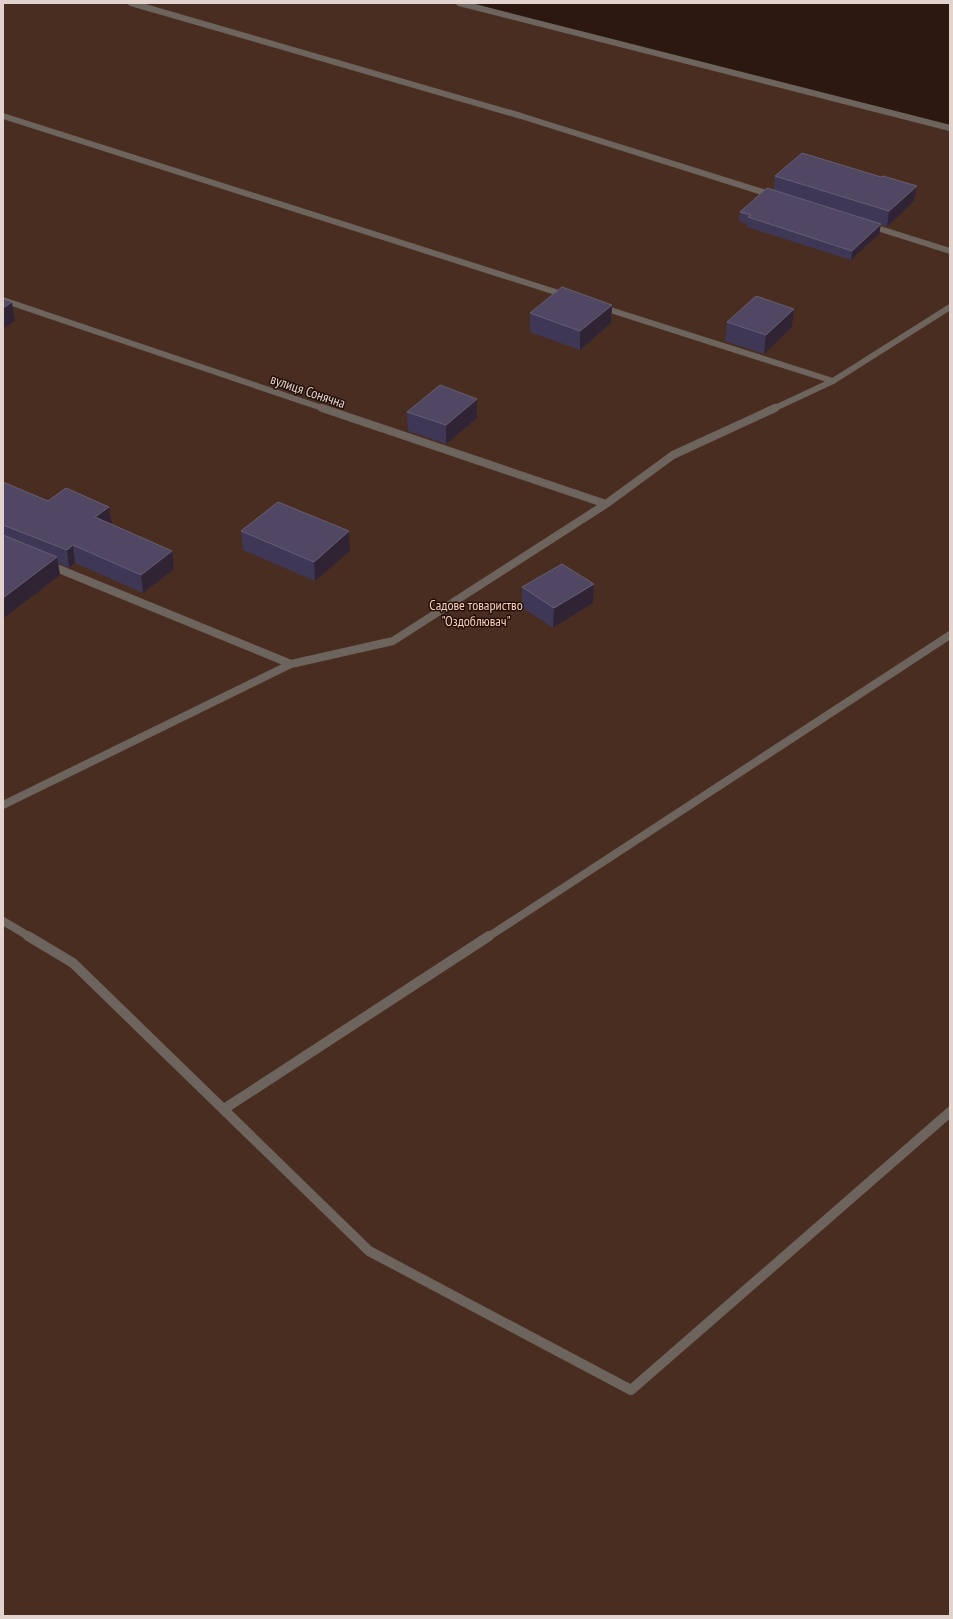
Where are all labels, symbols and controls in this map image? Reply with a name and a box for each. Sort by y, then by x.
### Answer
street label: вулиця Сонячна [268,370,348,412]
park label: Садове товариство "Оздоблювач" [429,596,523,630]

